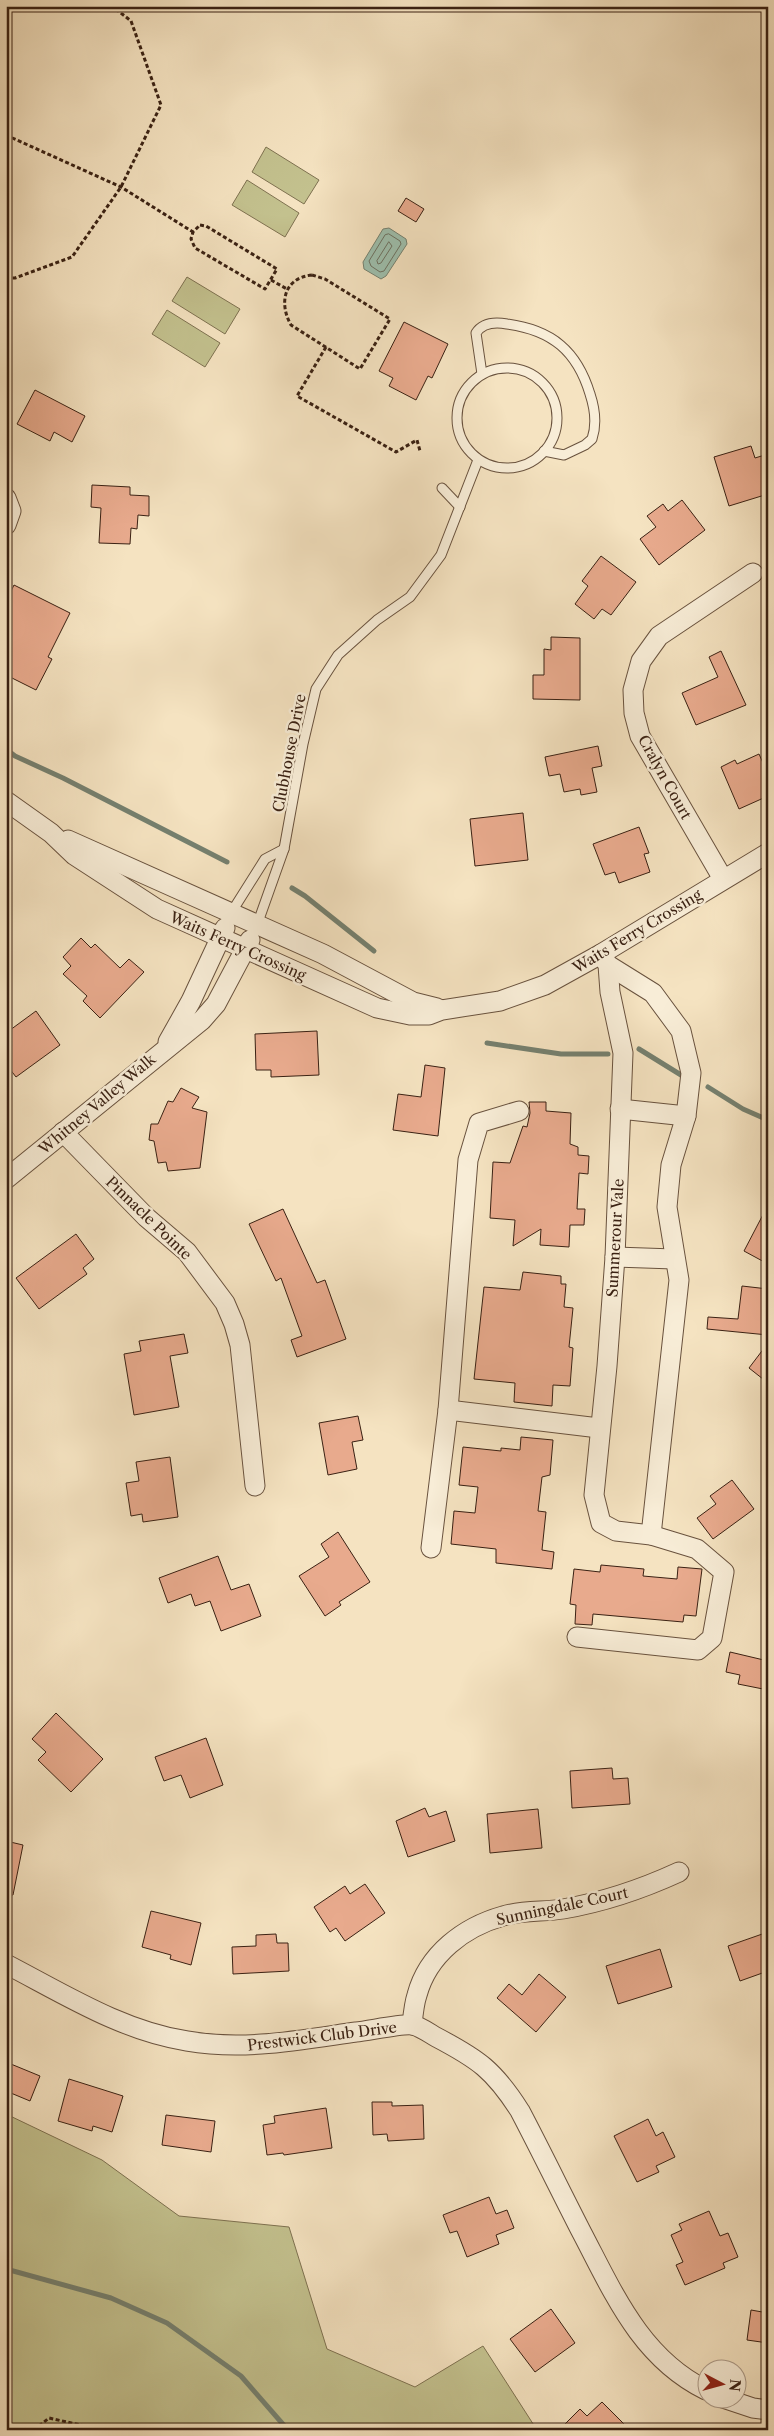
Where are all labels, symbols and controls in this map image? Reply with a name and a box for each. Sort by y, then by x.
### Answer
street label: Clubhouse Drive [268,692,310,814]
street label: Cralyn Court [634,732,696,823]
street label: Waits Ferry Crossing [568,885,705,978]
street label: Waits Ferry Crossing [166,907,309,985]
street label: Whitney Valley Walk [34,1049,160,1159]
street label: Pinnacle Pointe [102,1172,196,1264]
street label: Summerour Vale [602,1178,628,1298]
street label: Sunningdale Court [494,1883,630,1929]
street label: Prestwick Club Drive [246,2017,398,2055]
north arrow [696,2358,746,2408]
text: N [725,2378,745,2392]

